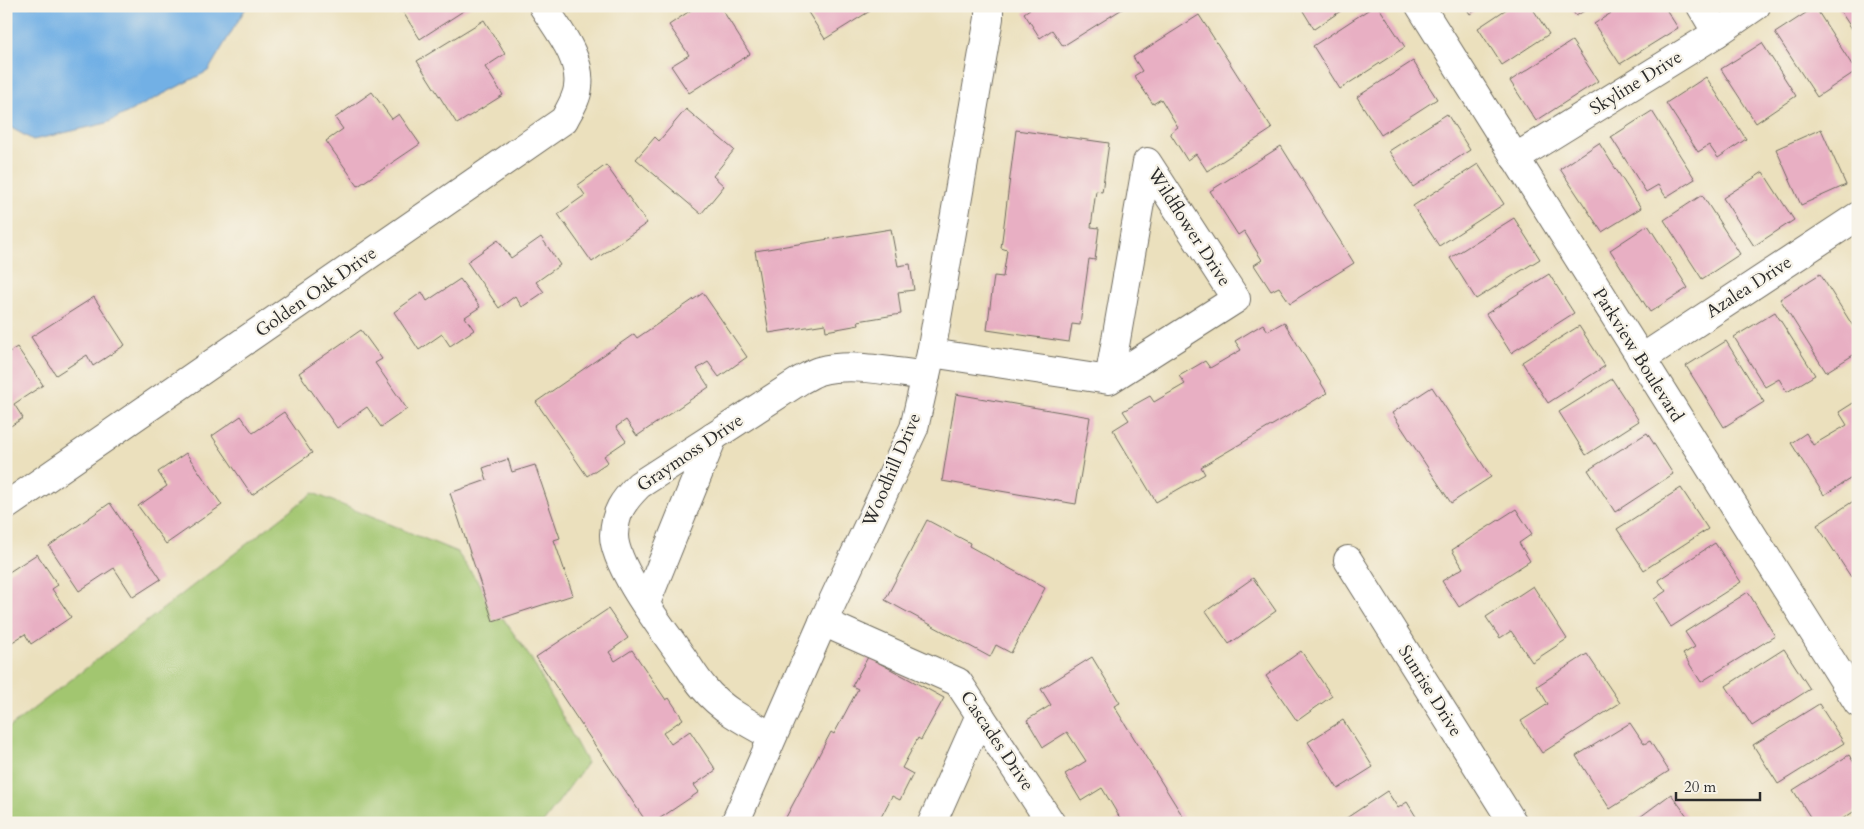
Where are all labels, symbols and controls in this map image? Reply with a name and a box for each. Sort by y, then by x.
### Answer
street label: Skyline Drive [1585,45,1687,121]
street label: Wildflower Drive [1141,162,1237,291]
street label: Golden Oak Drive [250,241,382,343]
street label: Azalea Drive [1701,250,1797,324]
street label: Parkview Boulevard [1587,283,1690,427]
street label: Graymoss Drive [632,408,748,498]
street label: Woodhill Drive [856,409,927,532]
street label: Sunrise Drive [1392,641,1468,741]
street label: Cascades Drive [954,686,1040,796]
scale bar [1676,769,1760,801]
text: 20 m [1684,777,1716,797]

